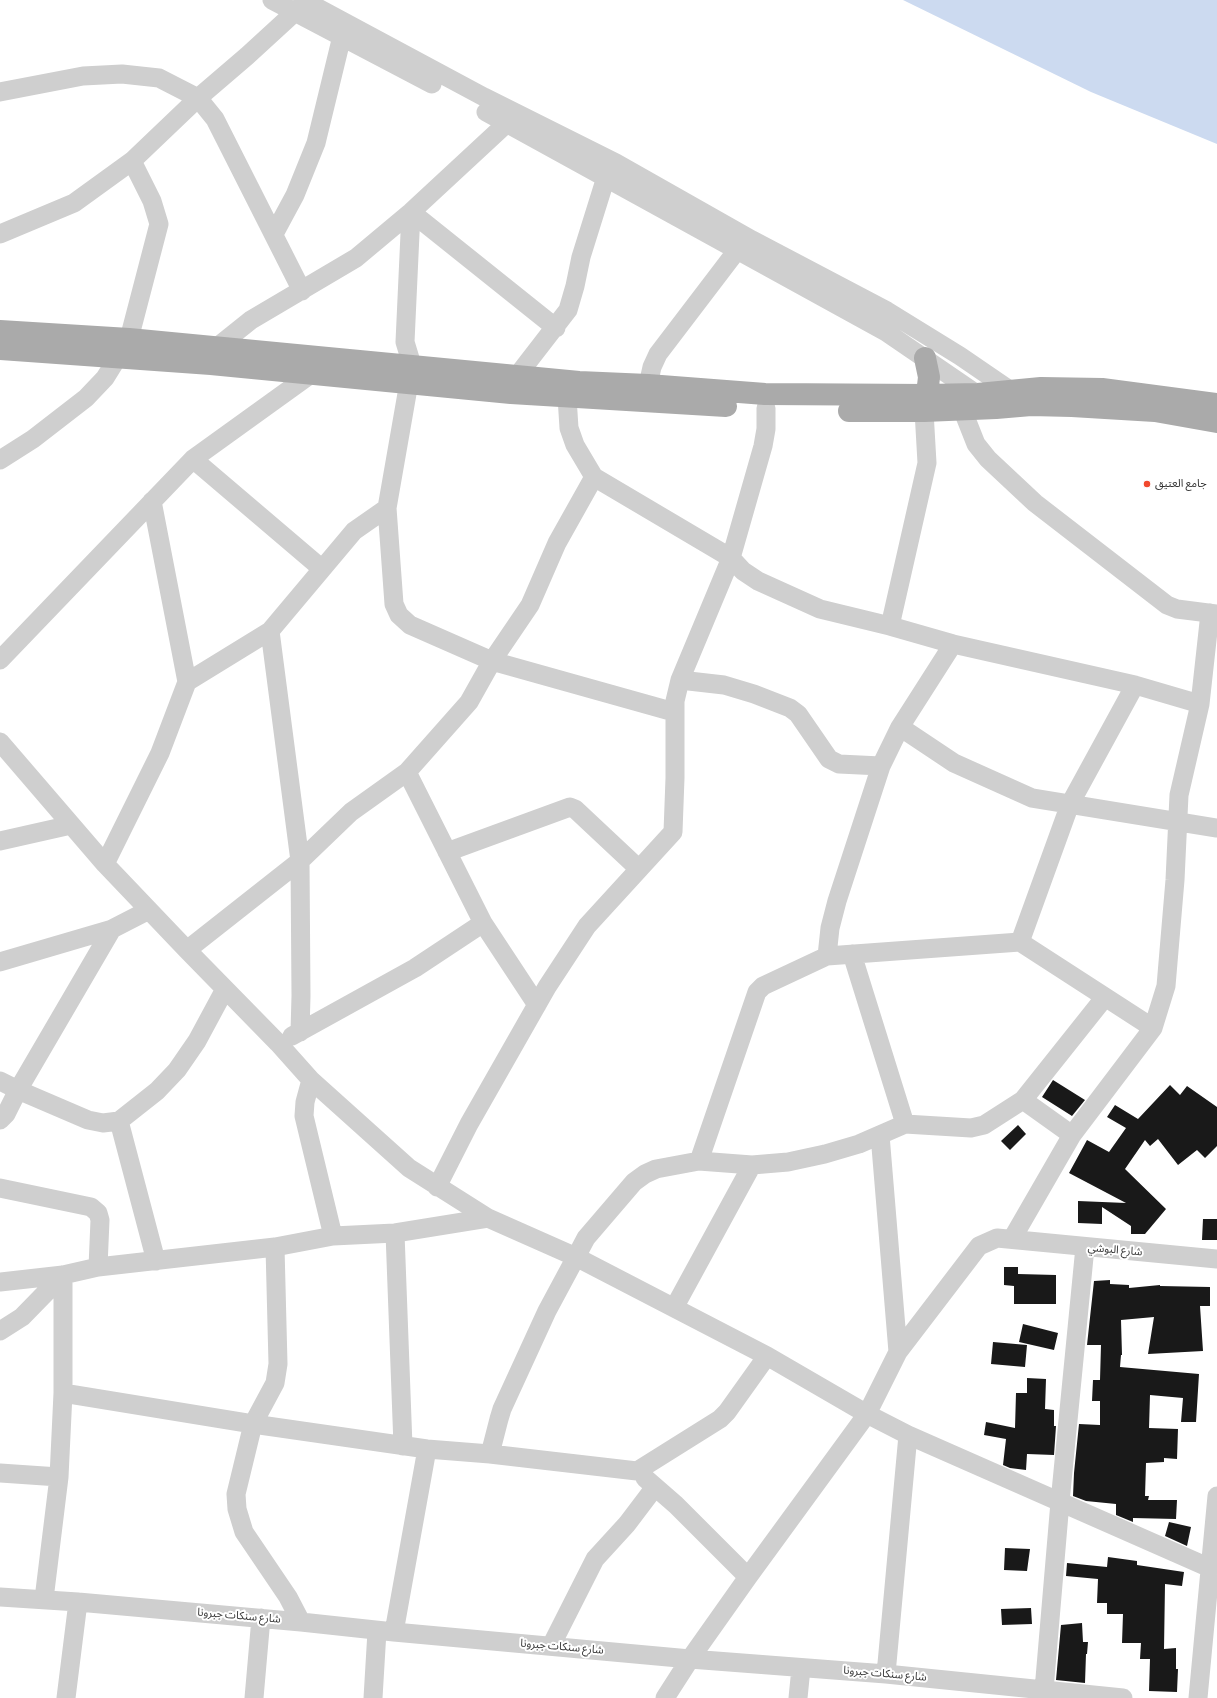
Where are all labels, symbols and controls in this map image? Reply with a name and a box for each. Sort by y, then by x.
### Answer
place label: جامع العتيق [1155,477,1207,491]
marker: جامع العتيق [1142,479,1152,489]
street label: شارع البوشي [1087,1241,1143,1259]
street label: شارع سنكات جبرونا [197,1606,281,1626]
street label: شارع سنكات جبرونا [520,1637,604,1657]
street label: شارع سنكات جبرونا [843,1664,927,1684]

